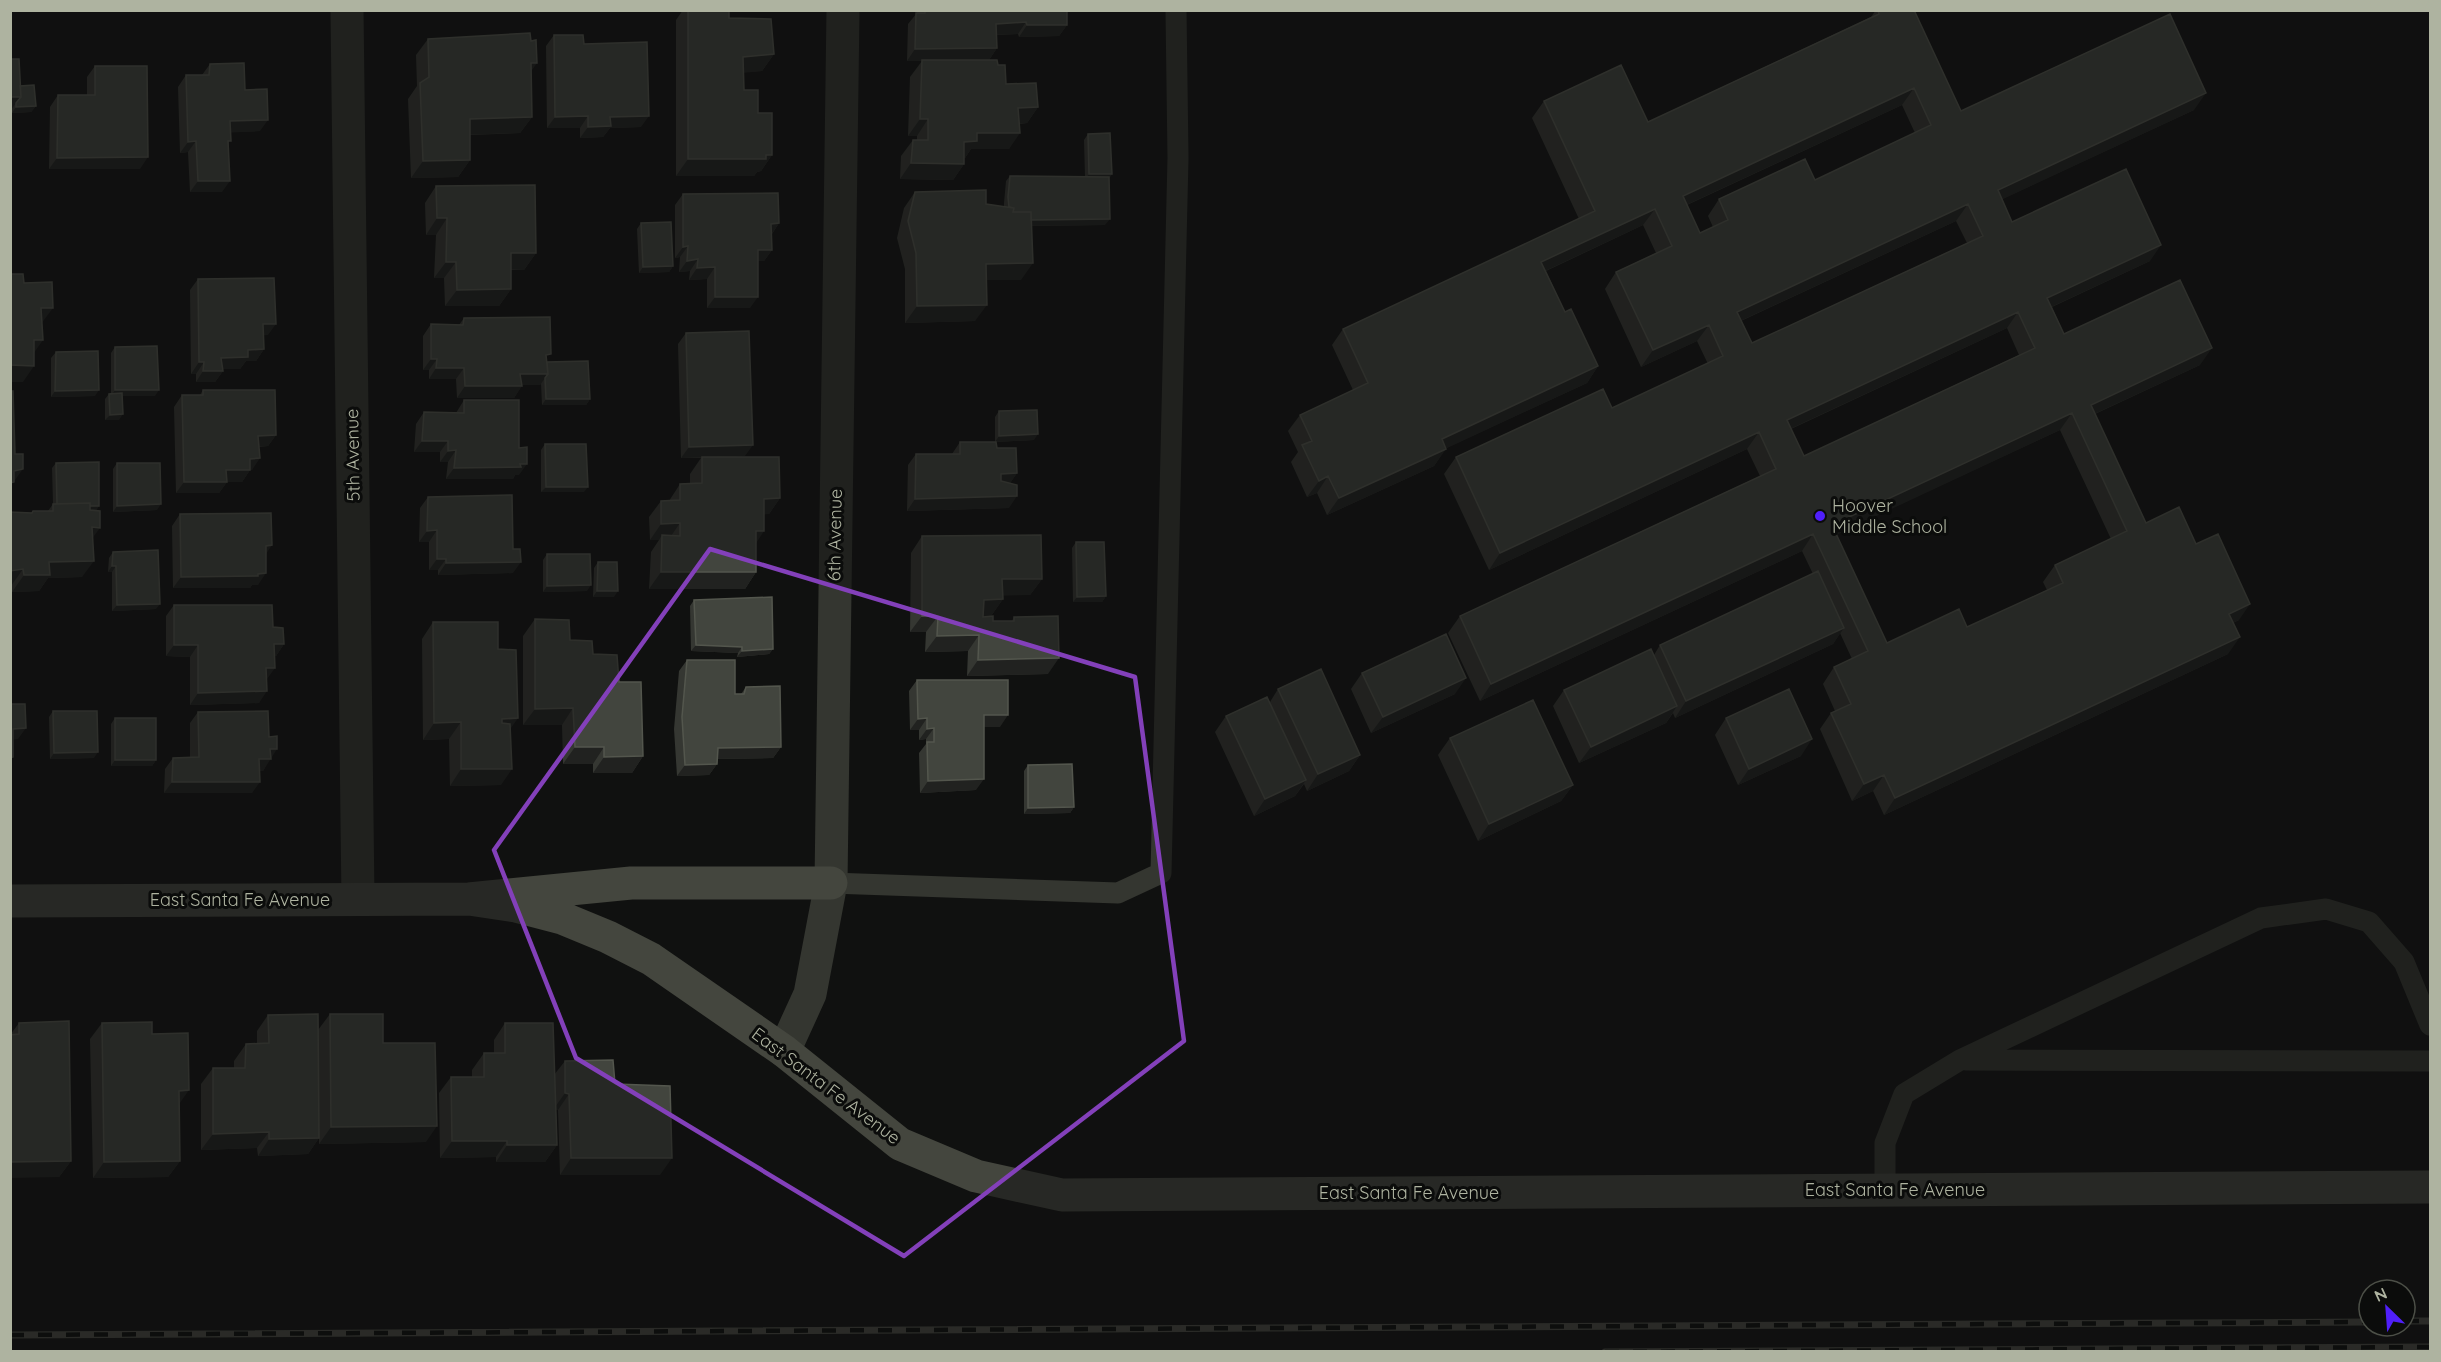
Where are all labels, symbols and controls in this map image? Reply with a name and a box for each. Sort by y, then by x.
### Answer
street label: 5th Avenue [340,409,365,502]
street label: 6th Avenue [822,489,847,581]
place label: Hoover Middle School [1832,494,1947,538]
marker: Hoover Middle School [1813,509,1827,523]
street label: East Santa Fe Avenue [150,888,330,911]
street label: East Santa Fe Avenue [747,1022,905,1149]
street label: East Santa Fe Avenue [1805,1178,1985,1201]
street label: East Santa Fe Avenue [1319,1181,1499,1204]
north arrow [2357,1278,2417,1338]
text: N [2371,1283,2390,1306]

